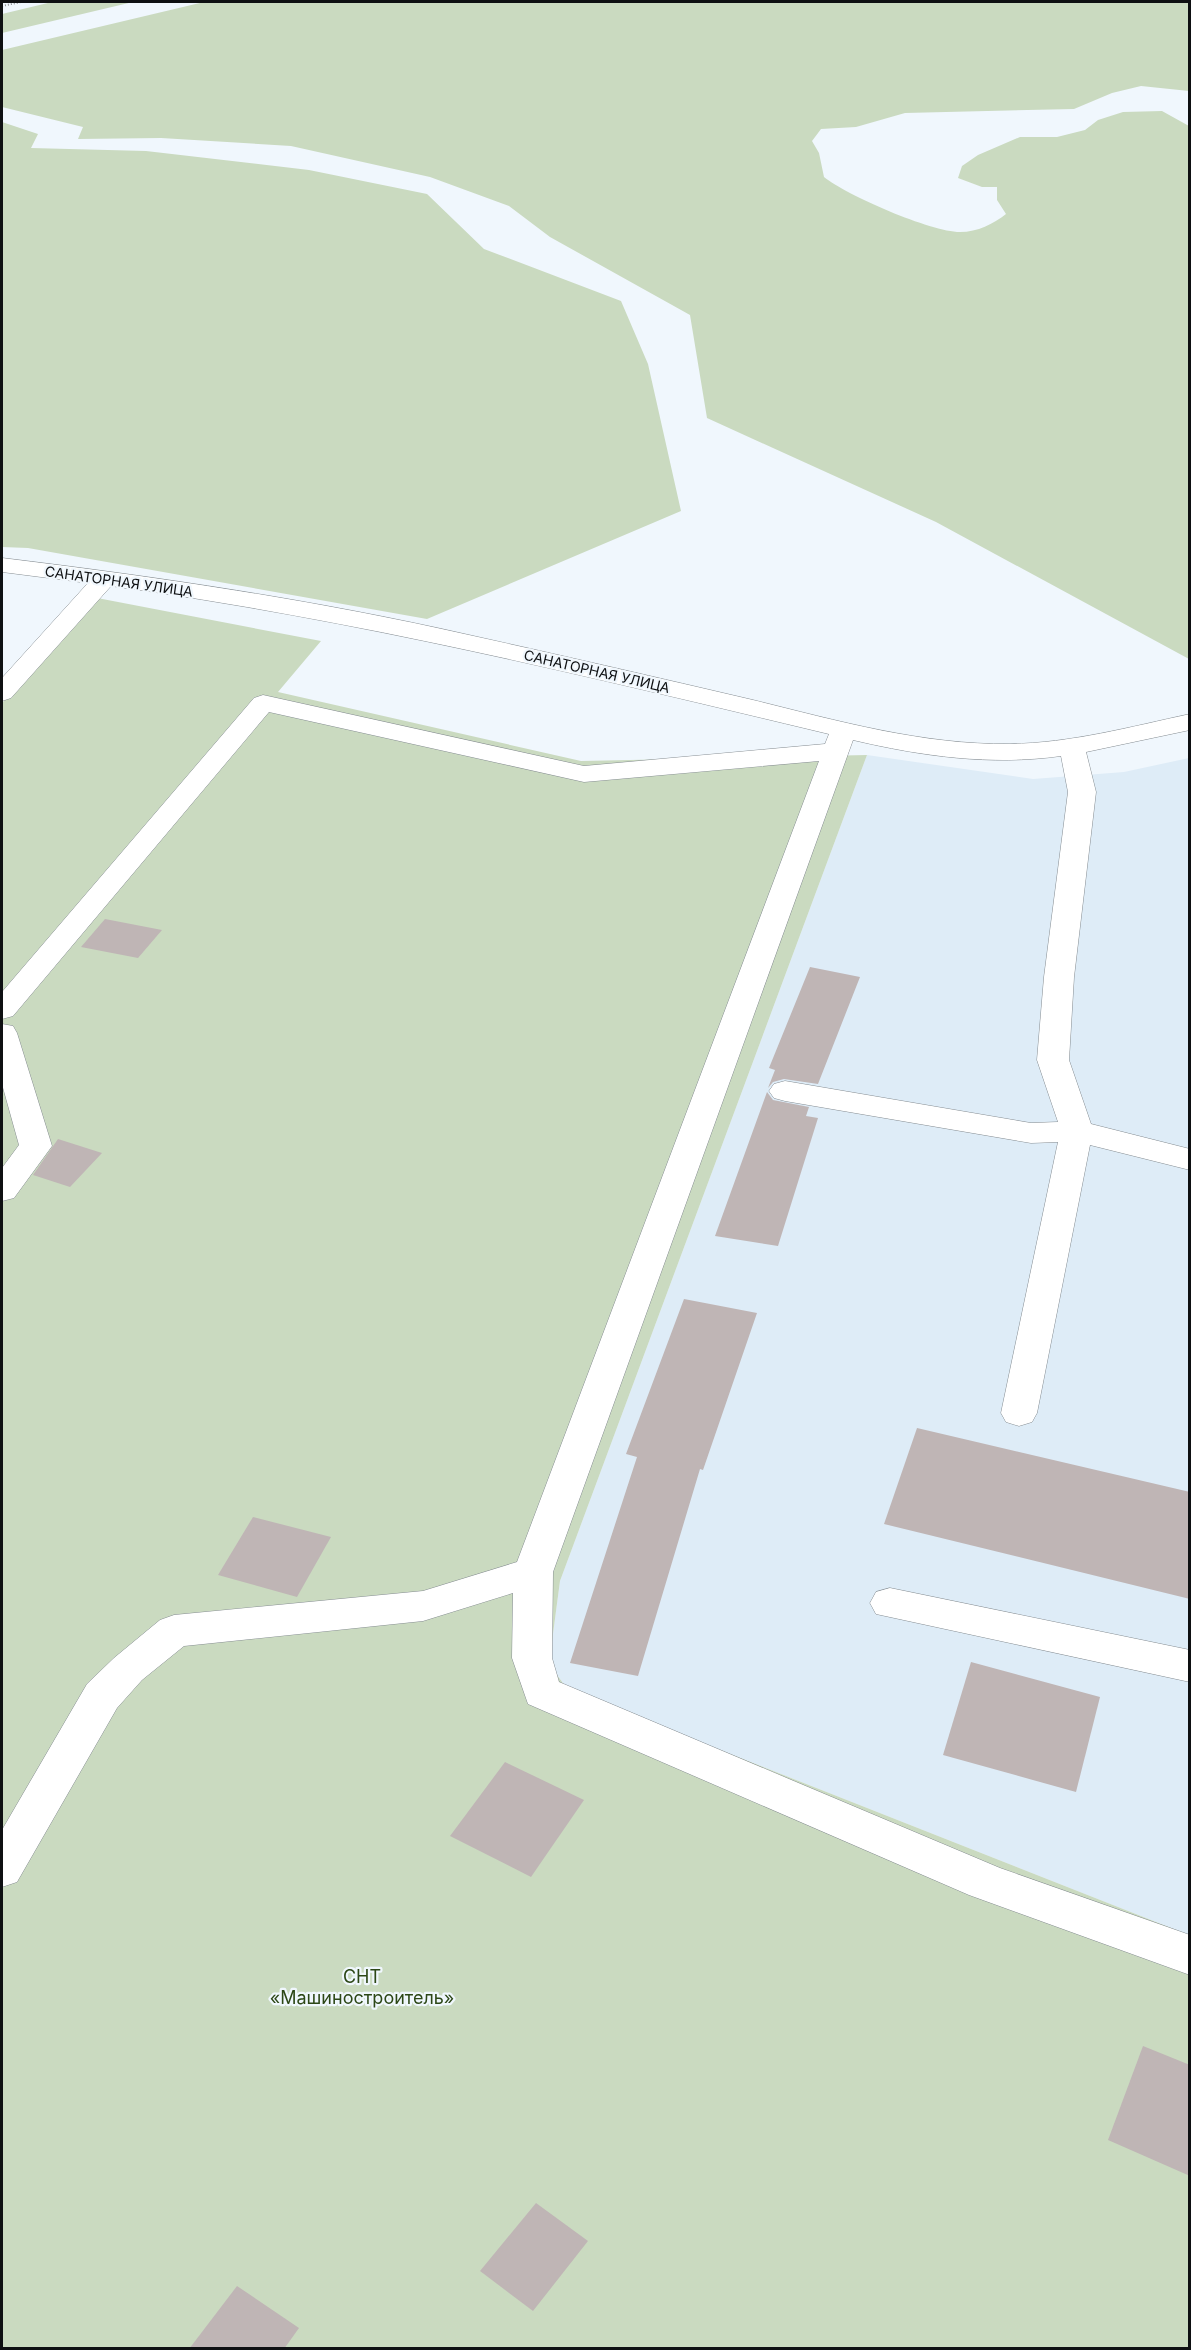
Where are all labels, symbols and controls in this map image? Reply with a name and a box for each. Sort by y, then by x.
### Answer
street label: САНАТОРНАЯ УЛИЦА [44,562,194,600]
street label: САНАТОРНАЯ УЛИЦА [522,646,672,696]
park label: СНТ «Машиностроитель» [270,1966,454,2008]

